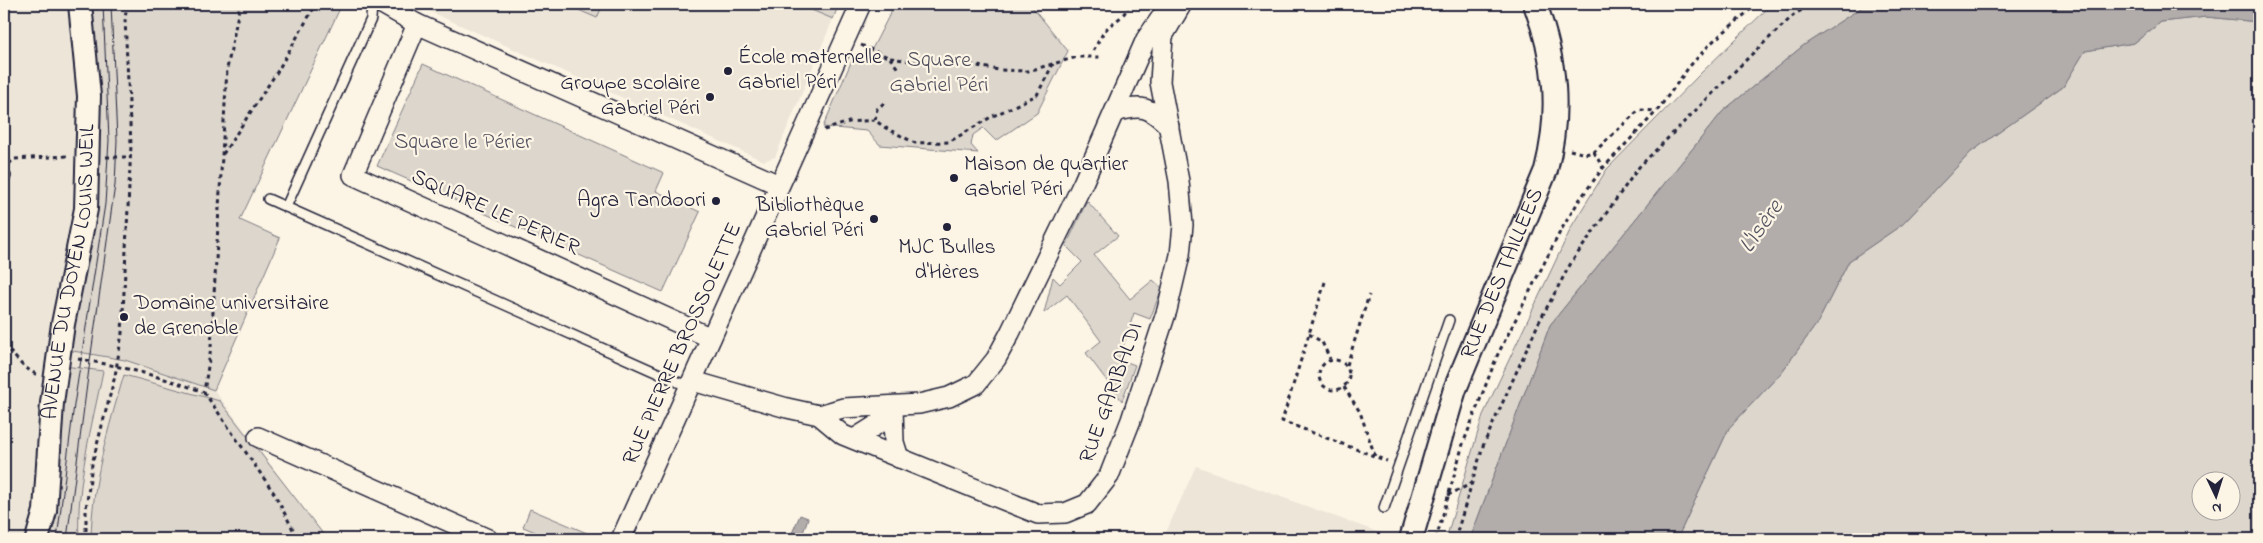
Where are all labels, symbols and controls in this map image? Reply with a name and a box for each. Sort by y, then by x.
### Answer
place label: École maternelle Gabriel Péri [738,42,882,99]
park label: Square Gabriel Péri [889,45,989,102]
marker: École maternelle Gabriel Péri [722,65,734,77]
place label: Groupe scolaire Gabriel Péri [560,68,700,125]
marker: Groupe scolaire Gabriel Péri [704,91,716,103]
street label: AVENUE DU DOYEN LOUIS WEIL [35,123,104,421]
park label: Square le Périer [394,127,532,159]
place label: Maison de quartier Gabriel Péri [964,149,1128,206]
street label: SQUARE LE PERIER [406,162,585,265]
marker: Maison de quartier Gabriel Péri [948,172,960,184]
street label: RUE DES TAILLÉES [1453,183,1553,364]
place label: Agra Tandoori [577,185,706,218]
place label: Bibliothèque Gabriel Péri [755,190,864,247]
water label: L'Isère [1731,192,1794,261]
marker: Agra Tandoori [710,195,722,207]
marker: Bibliothèque Gabriel Péri [868,213,880,225]
street label: RUE PIERRE BROSSOLETTE [615,218,751,470]
marker: MJC Bulles d'Hères [941,221,953,233]
place label: MJC Bulles d'Hères [898,232,996,289]
place label: Domaine universitaire de Grenoble [133,288,329,345]
marker: Domaine universitaire de Grenoble [118,311,130,323]
street label: RUE GARIBALDI [1072,318,1152,468]
north arrow [2190,470,2240,520]
text: N [2211,497,2222,518]

